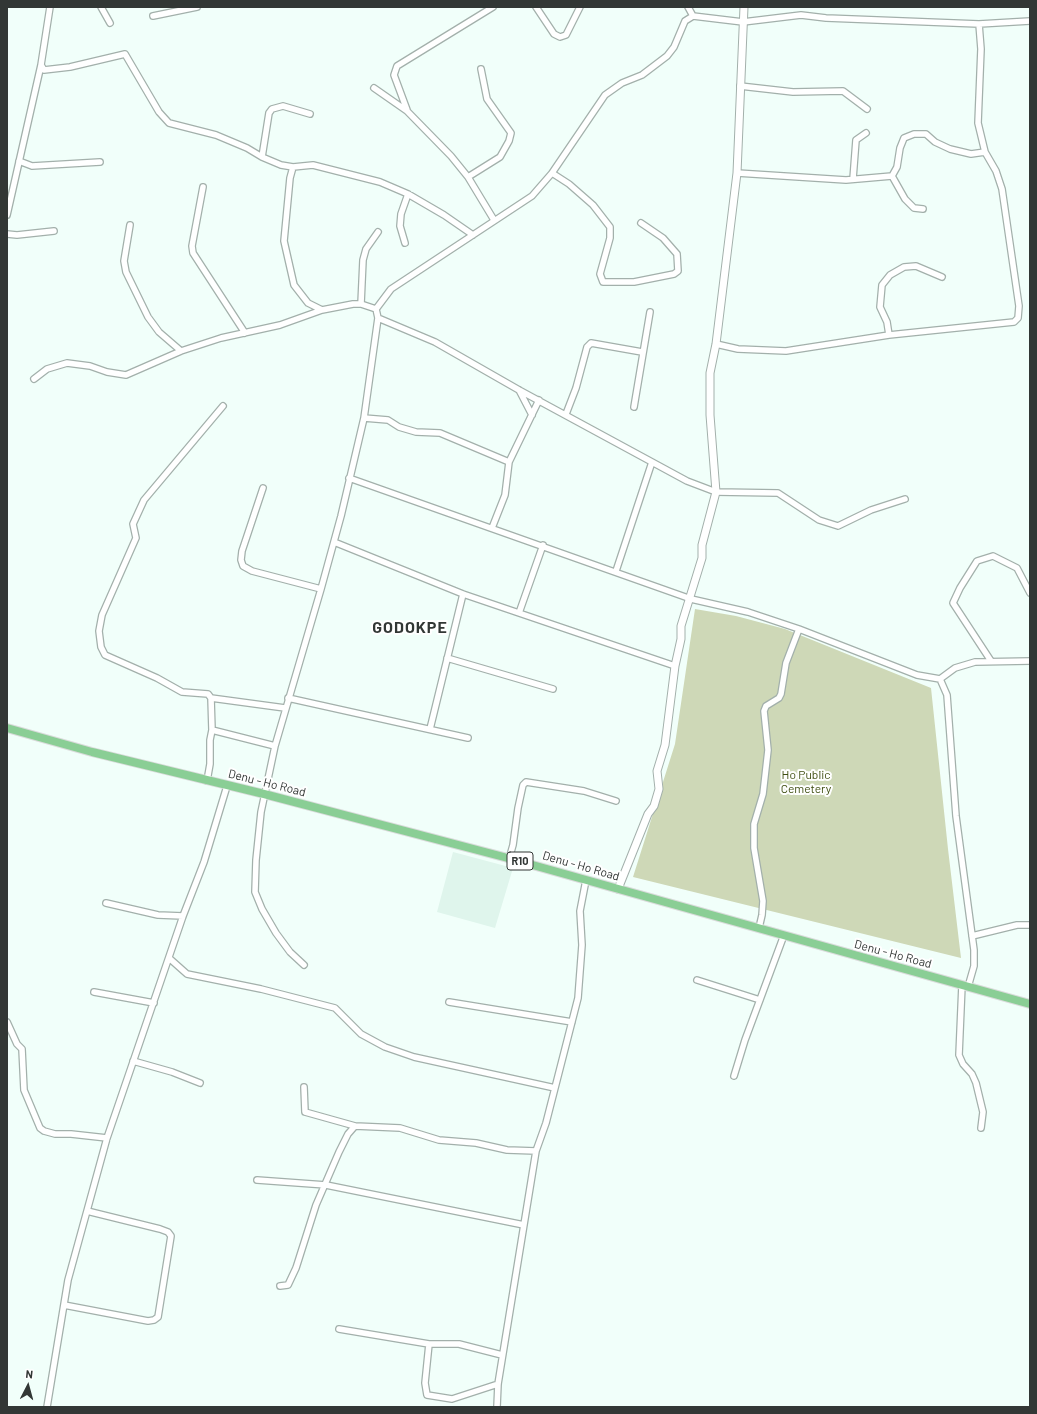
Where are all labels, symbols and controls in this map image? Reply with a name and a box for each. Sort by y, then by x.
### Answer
district label: GODOKPE [372,618,448,638]
street label: Denu - Ho Road [227,766,307,800]
park label: Ho Public Cemetery [781,768,831,796]
street label: Denu - Ho Road [541,848,621,884]
road number: R10 [507,852,533,870]
street label: Denu - Ho Road [853,937,933,971]
north arrow [8,1366,48,1406]
text: N [25,1367,34,1380]

